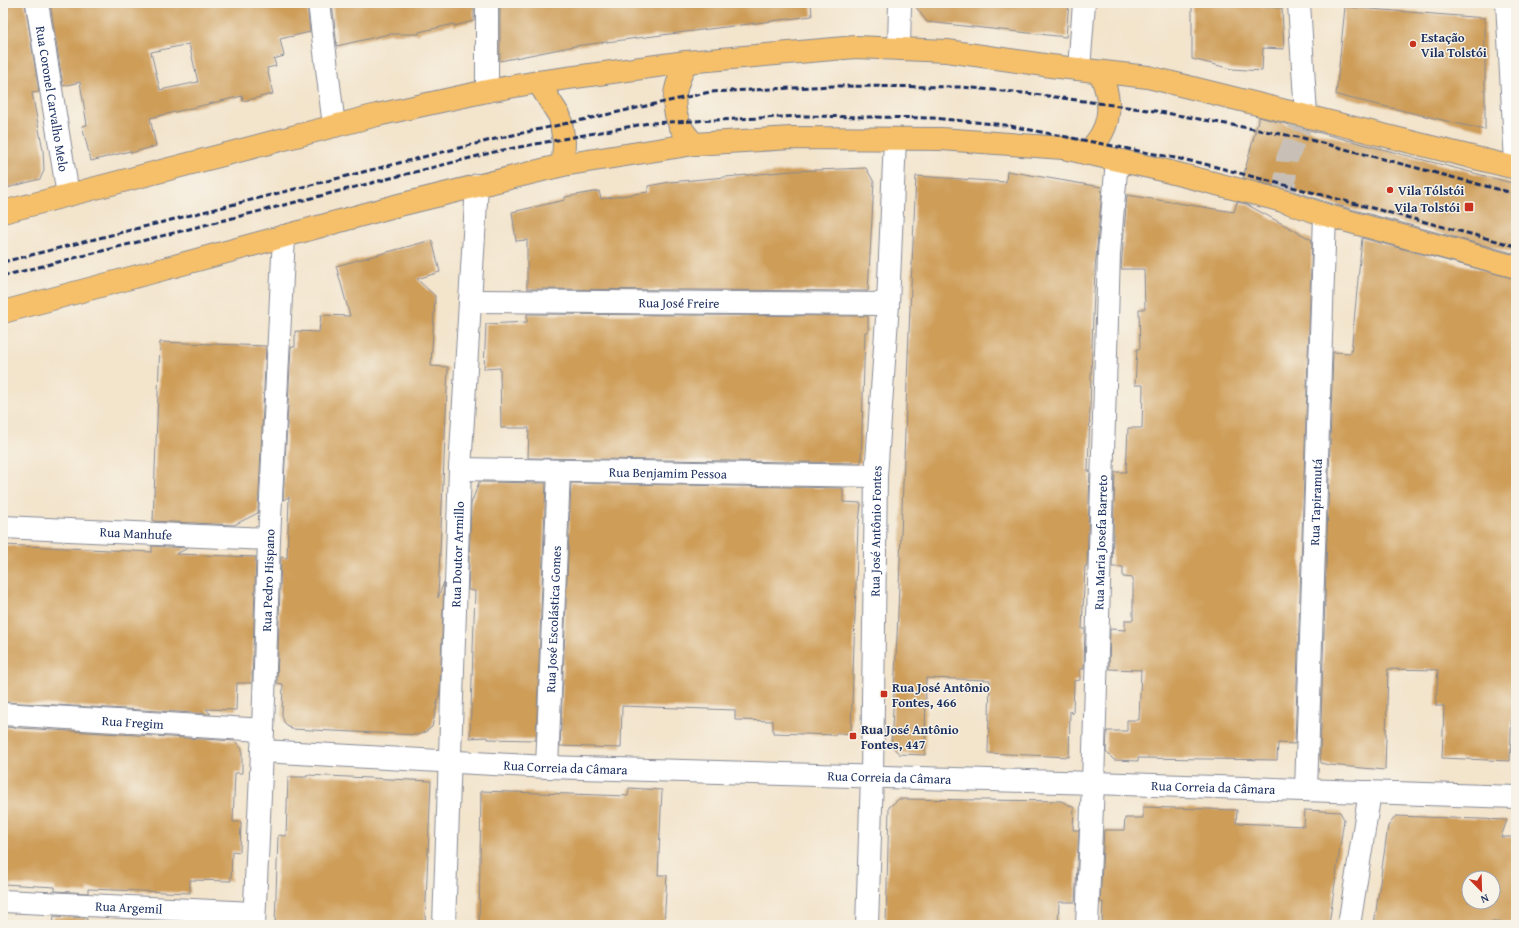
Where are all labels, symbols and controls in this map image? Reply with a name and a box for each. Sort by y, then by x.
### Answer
street label: Rua Coronel Carvalho Melo [31,24,73,174]
place label: Estação Vila Tolstói [1421,28,1487,62]
marker: Estação Vila Tolstói [1408,39,1418,49]
place label: Vila Tólstói [1398,181,1464,200]
marker: Vila Tólstói [1385,185,1395,195]
place label: Vila Tolstói [1394,198,1460,217]
marker: Vila Tolstói [1463,201,1475,213]
street label: Rua José Freire [638,293,720,313]
street label: Rua Tapiramutá [1305,458,1327,546]
street label: Rua Benjamim Pessoa [609,463,728,484]
street label: Rua José Antônio Fontes [865,465,887,597]
street label: Rua Maria Josefa Barreto [1089,474,1112,610]
street label: Rua Doutor Armillo [446,501,469,608]
street label: Rua Manhufe [99,522,172,545]
street label: Rua Pedro Hispano [257,528,280,632]
street label: Rua José Escolástica Gomes [541,545,566,693]
place label: Rua José Antônio Fontes, 466 [892,678,990,712]
marker: Rua José Antônio Fontes, 466 [879,689,889,699]
street label: Rua Fregim [101,711,165,734]
place label: Rua José Antônio Fontes, 447 [861,720,959,754]
marker: Rua José Antônio Fontes, 447 [848,731,858,741]
street label: Rua Correia da Câmara [503,756,629,779]
street label: Rua Correia da Câmara [827,766,952,789]
street label: Rua Correia da Câmara [1151,776,1276,799]
north arrow [1461,870,1501,910]
text: N [1478,890,1491,908]
street label: Rua Argemil [95,896,163,919]

